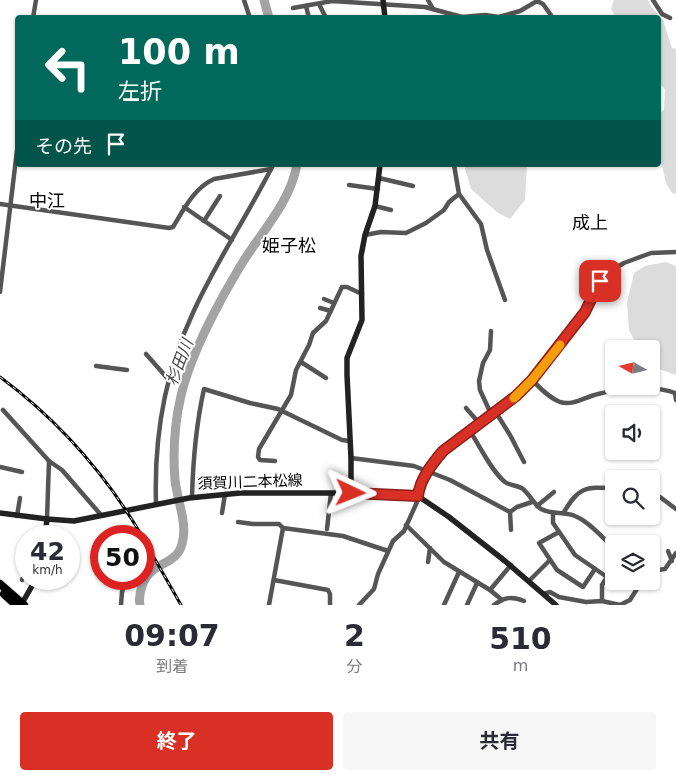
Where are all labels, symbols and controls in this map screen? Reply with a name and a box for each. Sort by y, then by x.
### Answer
text: 100 m [118,32,240,72]
icon: left [35,35,100,100]
text: 左折 [118,79,162,104]
icon: arrive [102,130,130,158]
text: その先 [35,135,92,157]
district label: 中江 [29,190,65,211]
district label: 成上 [572,212,608,233]
district label: 姫子松 [262,235,316,256]
pin [579,260,621,302]
icon: arrive [586,267,614,295]
water label: 杉田川 [162,335,198,388]
north arrow [605,340,660,395]
map controls [605,340,660,590]
button: sound [605,405,660,460]
position arrow [324,466,376,518]
button: search [605,470,660,525]
street label: 須賀川二本松線 [197,471,303,493]
speed limit sign: 50 [90,525,155,590]
button: layers [605,535,660,590]
text: 42 [30,537,65,566]
text: km/h [32,563,63,577]
text: 09:07 [124,618,220,653]
text: 2 [344,618,365,653]
text: 510 [489,621,552,656]
text: m [513,656,528,675]
text: 到着 [156,657,188,676]
text: 分 [346,657,362,676]
button: 終了 [20,712,333,770]
button: 共有 [343,712,656,770]

